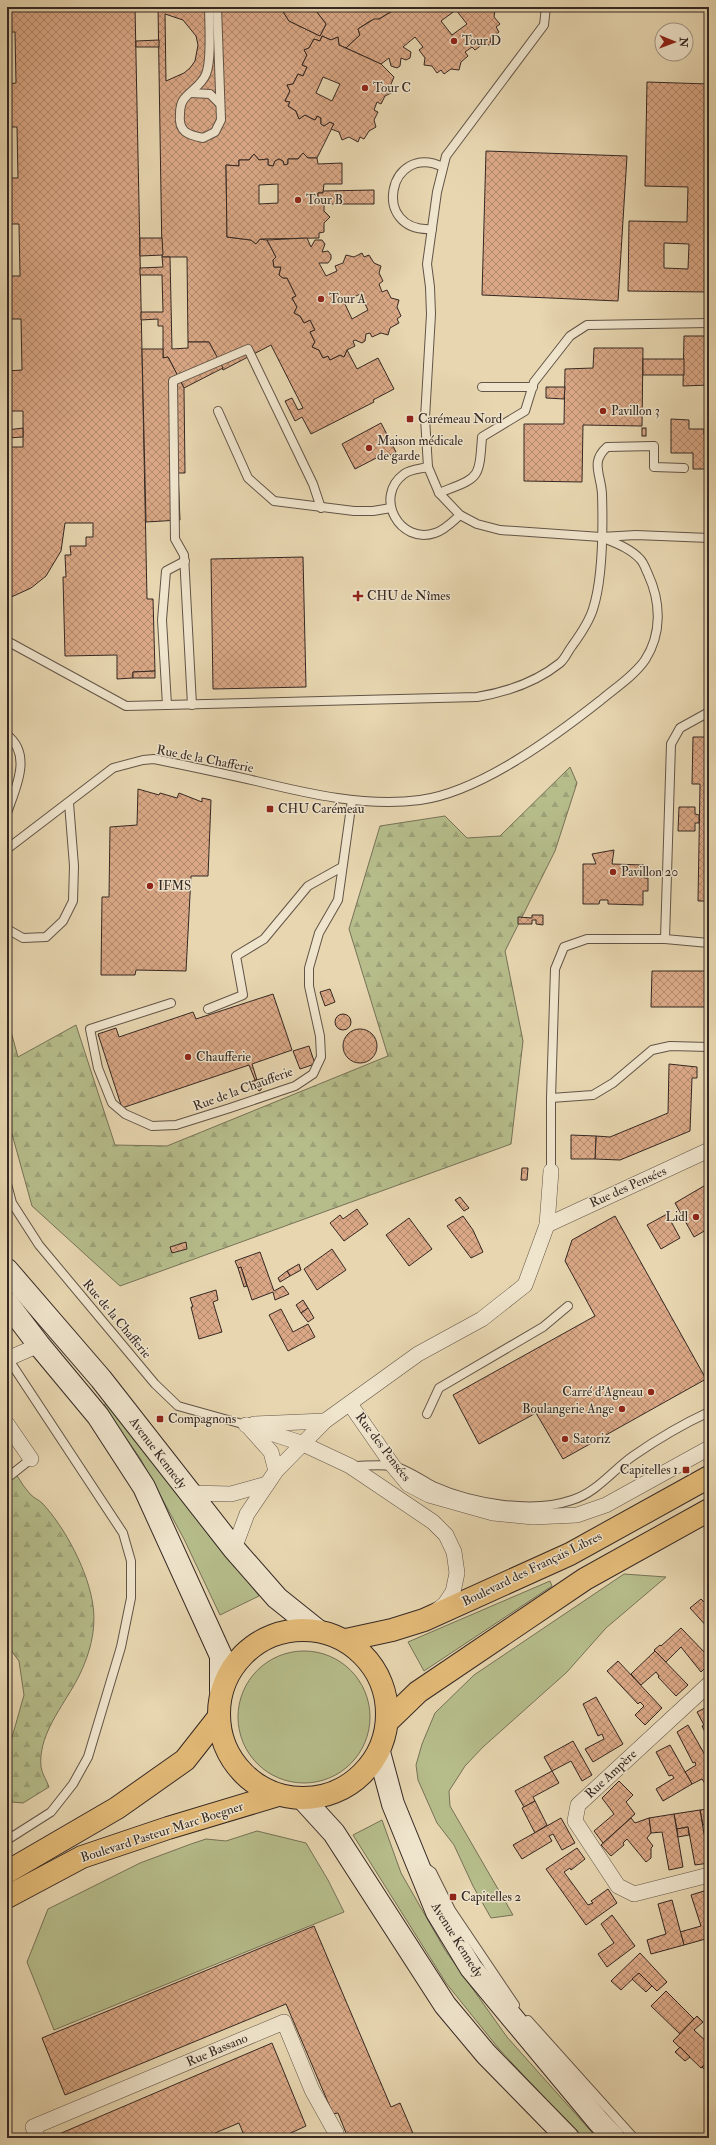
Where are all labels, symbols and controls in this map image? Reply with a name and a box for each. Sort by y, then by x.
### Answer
north arrow [654,22,694,62]
place label: Tour D [462,33,501,49]
marker: Tour D [449,36,459,46]
text: N [677,36,690,48]
place label: Tour C [373,80,411,96]
marker: Tour C [360,83,370,93]
place label: Tour B [306,192,343,208]
marker: Tour B [293,195,303,205]
place label: Tour A [329,291,367,307]
marker: Tour A [316,294,326,304]
place label: Pavillon 3 [611,403,660,419]
marker: Pavillon 3 [598,406,608,416]
place label: Carémeau Nord [418,411,503,427]
marker: Carémeau Nord [405,414,415,424]
place label: Maison médicale de garde [377,433,464,464]
marker: Maison médicale de garde [364,443,374,453]
place label: CHU de Nîmes [367,588,451,604]
marker: CHU de Nîmes [352,590,364,602]
street label: Rue de la Chafferie [155,742,255,776]
place label: CHU Carémeau [278,801,365,817]
marker: CHU Carémeau [265,804,275,814]
place label: Pavillon 20 [621,864,678,880]
marker: Pavillon 20 [608,867,618,877]
place label: IFMS [158,878,191,894]
marker: IFMS [145,881,155,891]
place label: Chaufferie [196,1049,252,1065]
marker: Chaufferie [183,1052,193,1062]
street label: Rue de la Chaufferie [191,1063,296,1114]
street label: Rue des Pensées [587,1163,669,1211]
place label: Lidl [665,1209,689,1225]
marker: Lidl [691,1212,701,1222]
street label: Rue de la Chafferie [79,1276,155,1362]
place label: Carré d'Agneau [562,1384,643,1400]
marker: Carré d'Agneau [646,1387,656,1397]
place label: Boulangerie Ange [522,1401,615,1417]
marker: Boulangerie Ange [617,1404,627,1414]
street label: Rue des Pensées [352,1409,414,1485]
place label: Compagnons [168,1411,237,1428]
street label: Avenue Kennedy [124,1413,190,1493]
marker: Compagnons [155,1414,165,1424]
place label: Satoriz [573,1431,611,1447]
marker: Satoriz [560,1434,570,1444]
place label: Capitelles 1 [620,1462,678,1479]
marker: Capitelles 1 [681,1465,691,1475]
street label: Boulevard des Français Libres [459,1528,605,1610]
street label: Rue Ampère [582,1746,641,1803]
street label: Boulevard Pasteur Marc Boegner [79,1798,246,1866]
place label: Capitelles 2 [461,1889,522,1906]
marker: Capitelles 2 [448,1892,458,1902]
street label: Avenue Kennedy [426,1899,487,1981]
street label: Rue Bassano [184,2030,250,2070]

